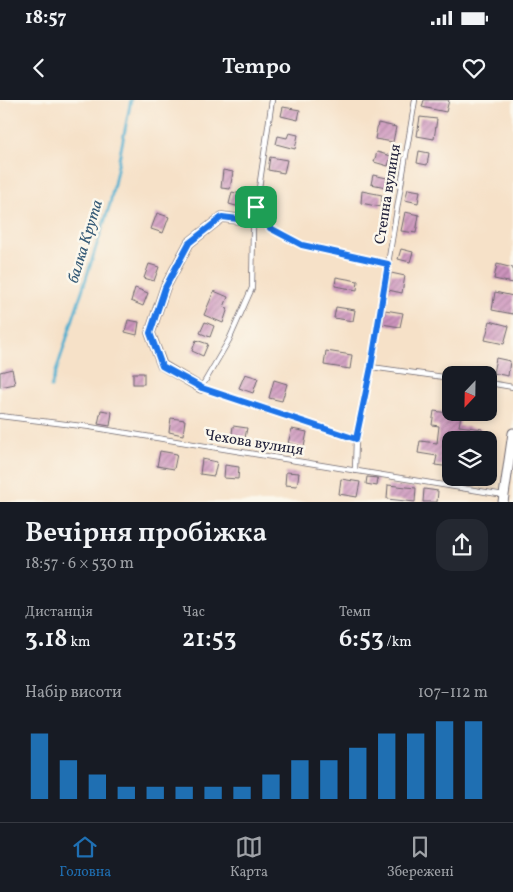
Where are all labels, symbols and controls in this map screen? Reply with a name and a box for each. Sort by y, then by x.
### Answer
text: 18:57 [25,5,67,31]
text: Tempo [222,52,291,83]
icon: back [25,54,53,82]
icon: heart [460,54,488,82]
street label: Степна вулиця [370,142,407,246]
pin [235,186,277,228]
icon: arrive [242,193,270,221]
water label: балка Крута [63,197,109,286]
north arrow [442,366,498,421]
map controls [442,366,497,486]
street label: Чехова вулиця [203,425,305,462]
button: layers [442,431,497,486]
text: Вечірня пробіжка [25,514,267,553]
button: share [436,519,488,571]
text: 18:57 · 6 × 530 m [25,553,134,575]
text: Дистанція [25,603,93,622]
text: Час [182,603,205,622]
text: Темп [339,603,371,622]
text: 3.18 [25,622,68,657]
text: 21:53 [182,622,236,657]
text: 6:53 [339,622,384,657]
text: km [68,633,90,652]
text: /km [384,633,412,652]
text: Набір висоти [25,682,122,704]
text: 107–112 m [418,682,488,704]
tab: Головна [59,833,111,882]
tab: Карта [230,833,268,882]
tab: Збережені [387,833,454,882]

